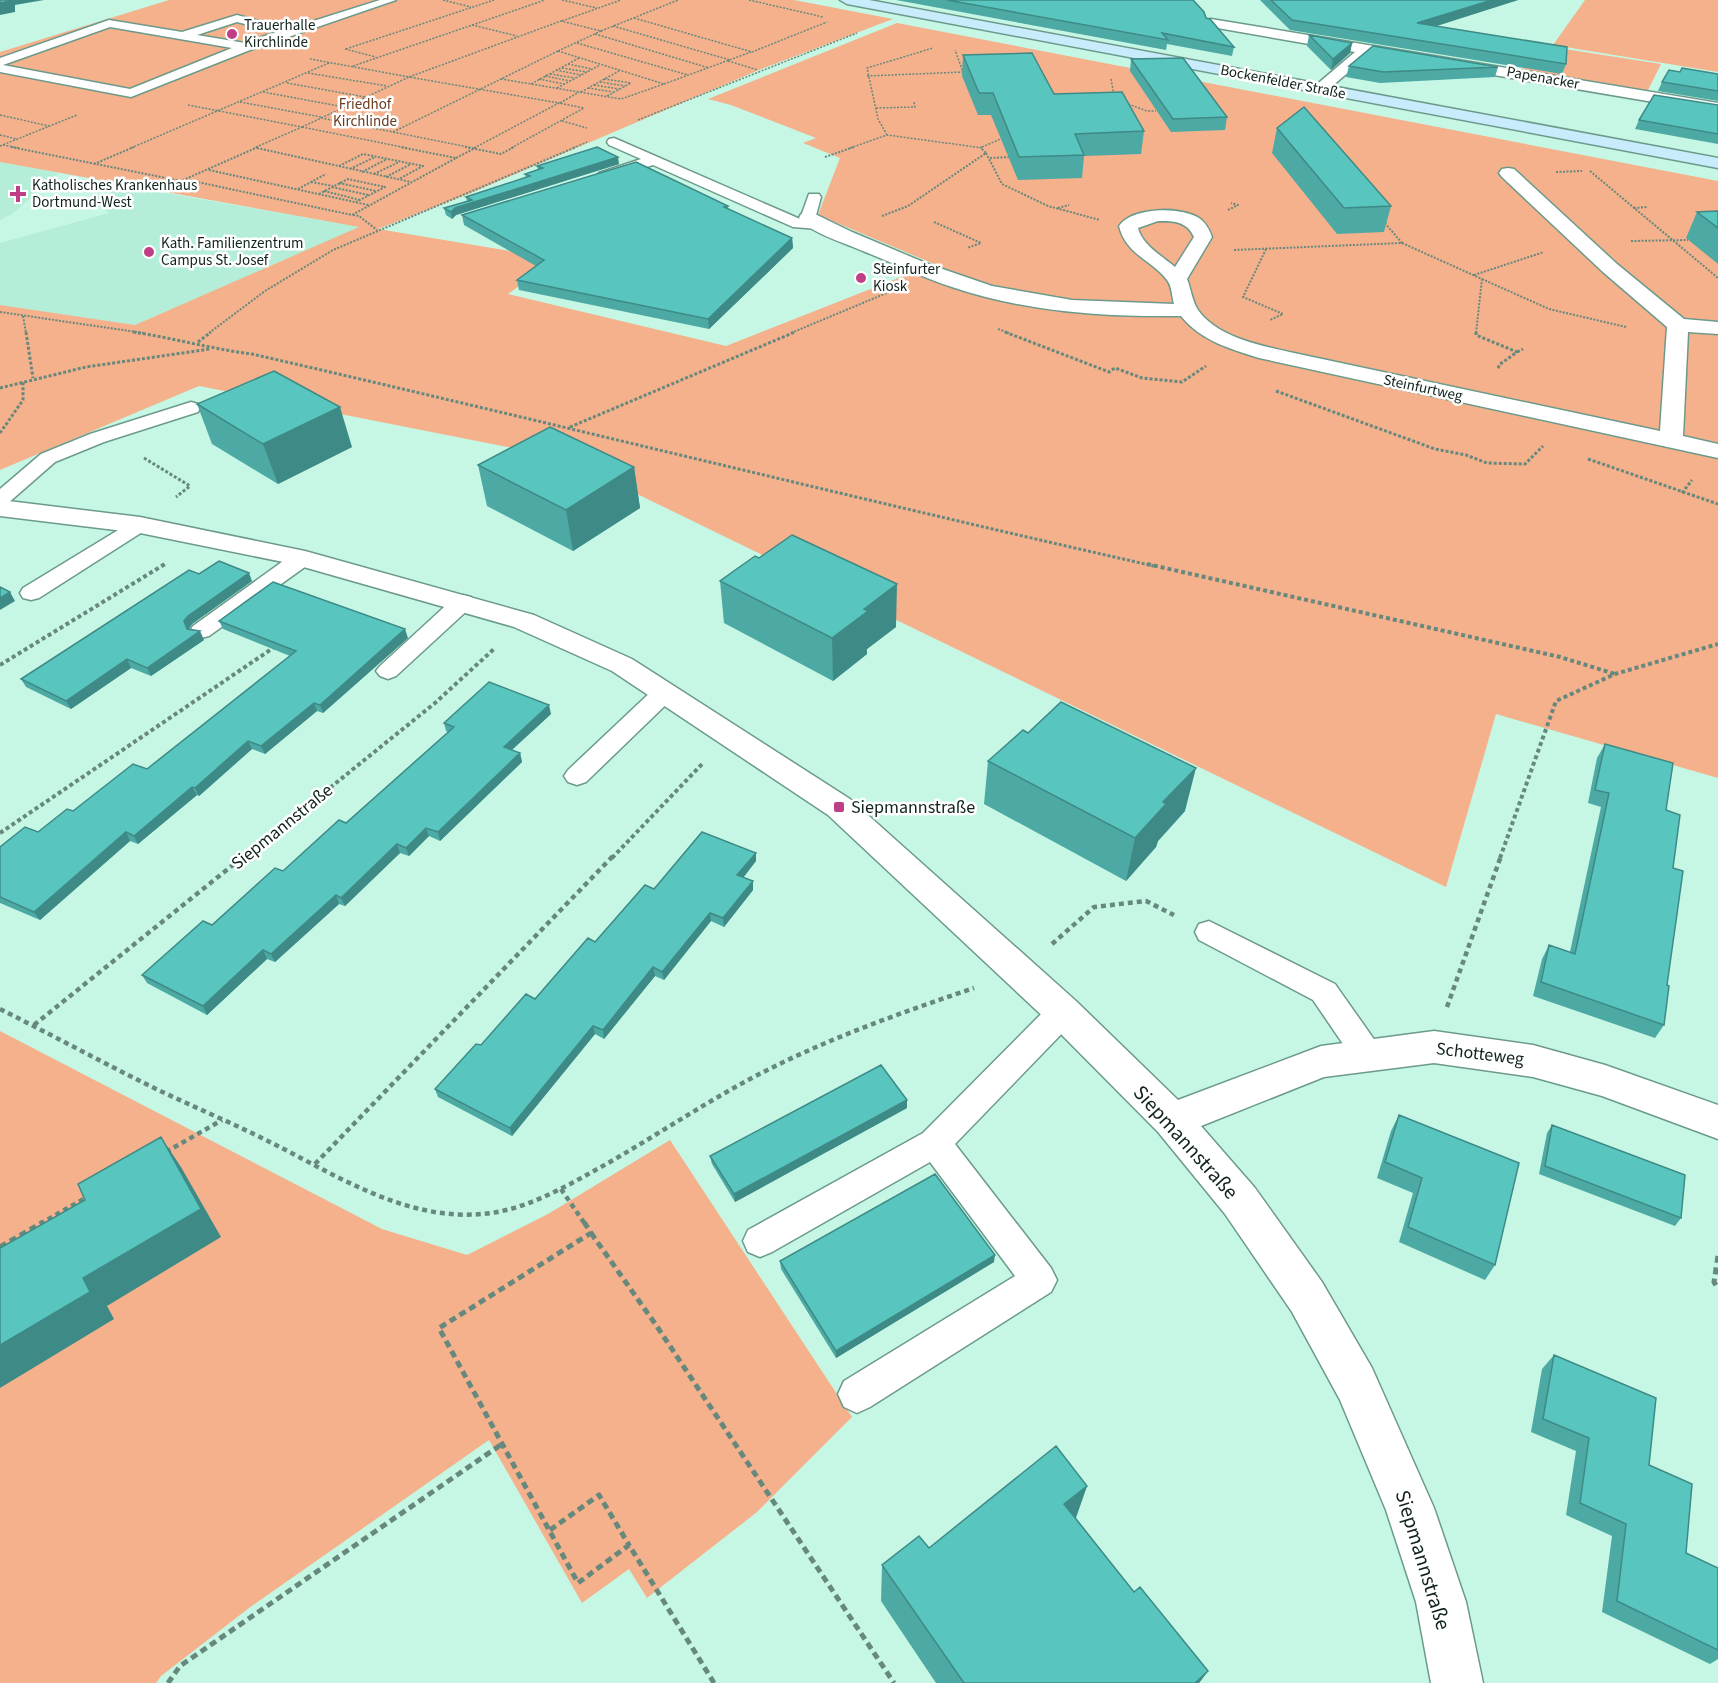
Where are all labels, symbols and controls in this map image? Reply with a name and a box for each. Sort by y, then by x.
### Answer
place label: Trauerhalle Kirchlinde [244,15,315,53]
marker: Trauerhalle Kirchlinde [225,27,239,41]
street label: Bockenfelder Straße [1219,60,1347,104]
street label: Papenacker [1505,61,1582,95]
park label: Friedhof Kirchlinde [333,94,397,132]
place label: Katholisches Krankenhaus Dortmund-West [32,175,197,213]
marker: Katholisches Krankenhaus Dortmund-West [9,185,27,203]
place label: Kath. Familienzentrum Campus St. Josef [161,233,304,271]
marker: Kath. Familienzentrum Campus St. Josef [142,245,156,259]
place label: Steinfurter Kiosk [873,259,941,297]
marker: Steinfurter Kiosk [854,271,868,285]
street label: Steinfurtweg [1382,369,1465,407]
street label: Siepmannstraße [226,778,338,876]
place label: Siepmannstraße [851,795,975,820]
marker: Siepmannstraße [832,800,846,814]
street label: Schotteweg [1435,1036,1525,1072]
street label: Siepmannstraße [1126,1078,1246,1206]
street label: Siepmannstraße [1387,1486,1459,1634]

